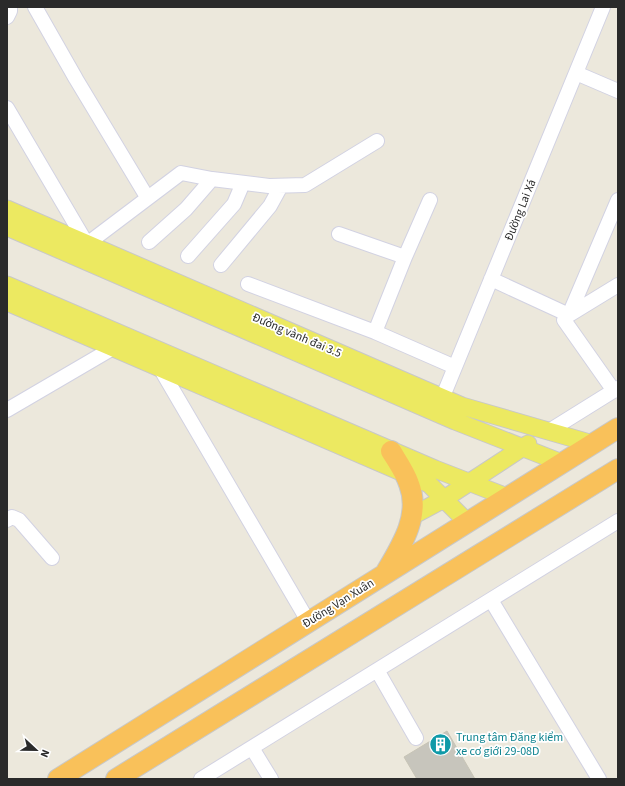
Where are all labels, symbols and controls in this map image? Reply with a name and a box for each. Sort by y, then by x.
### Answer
street label: Đường Lai Xá [500,177,541,243]
street label: Đường vành đai 3.5 [249,309,344,362]
street label: Đường Vạn Xuân [299,575,377,632]
place label: Trung tâm Đăng kiểm xe cơ giới 29-08D [456,729,563,760]
north arrow [16,730,56,770]
building icon: Trung tâm Đăng kiểm xe cơ giới 29-08D [427,731,453,757]
text: N [36,747,53,760]

